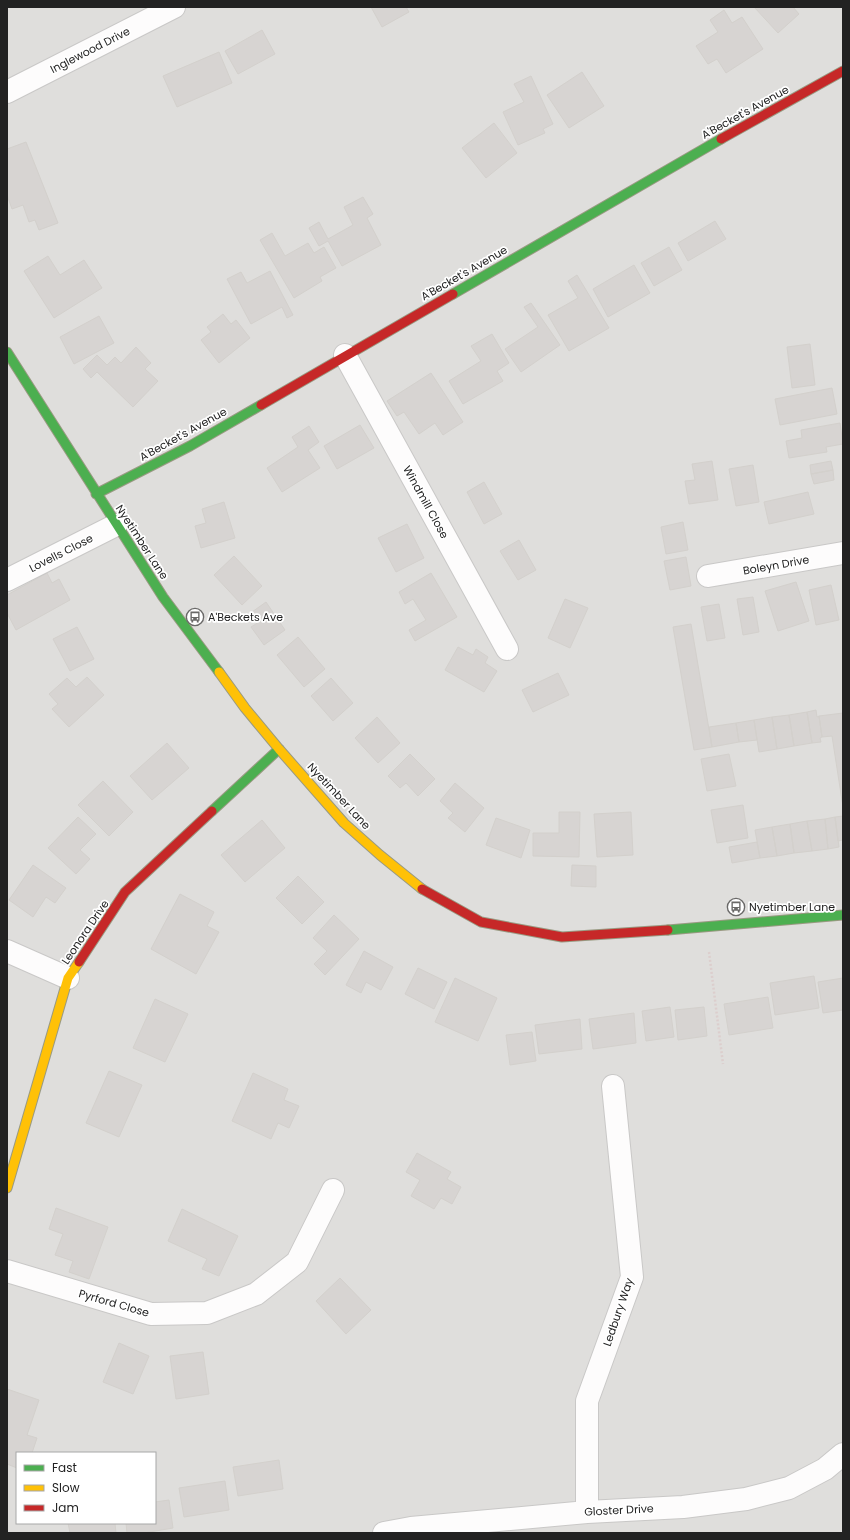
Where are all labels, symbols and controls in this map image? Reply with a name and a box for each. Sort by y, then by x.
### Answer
street label: Inglewood Drive [47,23,133,77]
street label: A'Becket's Avenue [698,81,792,143]
street label: A'Becket's Avenue [418,242,510,304]
street label: A'Becket's Avenue [136,403,230,465]
street label: Windmill Close [399,463,453,541]
street label: Nyetimber Lane [112,502,172,583]
street label: Lovells Close [26,530,96,576]
street label: Boleyn Drive [742,551,811,579]
bus stop icon: A'Beckets Ave [185,607,205,627]
place label: A'Beckets Ave [208,609,283,625]
street label: Nyetimber Lane [304,759,374,833]
street label: Leonora Drive [57,896,113,967]
bus stop icon: Nyetimber Lane [726,897,746,917]
place label: Nyetimber Lane [749,899,835,915]
street label: Ledbury Way [599,1275,637,1348]
street label: Pyrford Close [77,1285,151,1321]
legend [16,1452,156,1524]
text: Fast [52,1459,77,1476]
text: Slow [52,1479,80,1496]
text: Jam [52,1499,79,1516]
street label: Gloster Drive [584,1500,654,1520]

